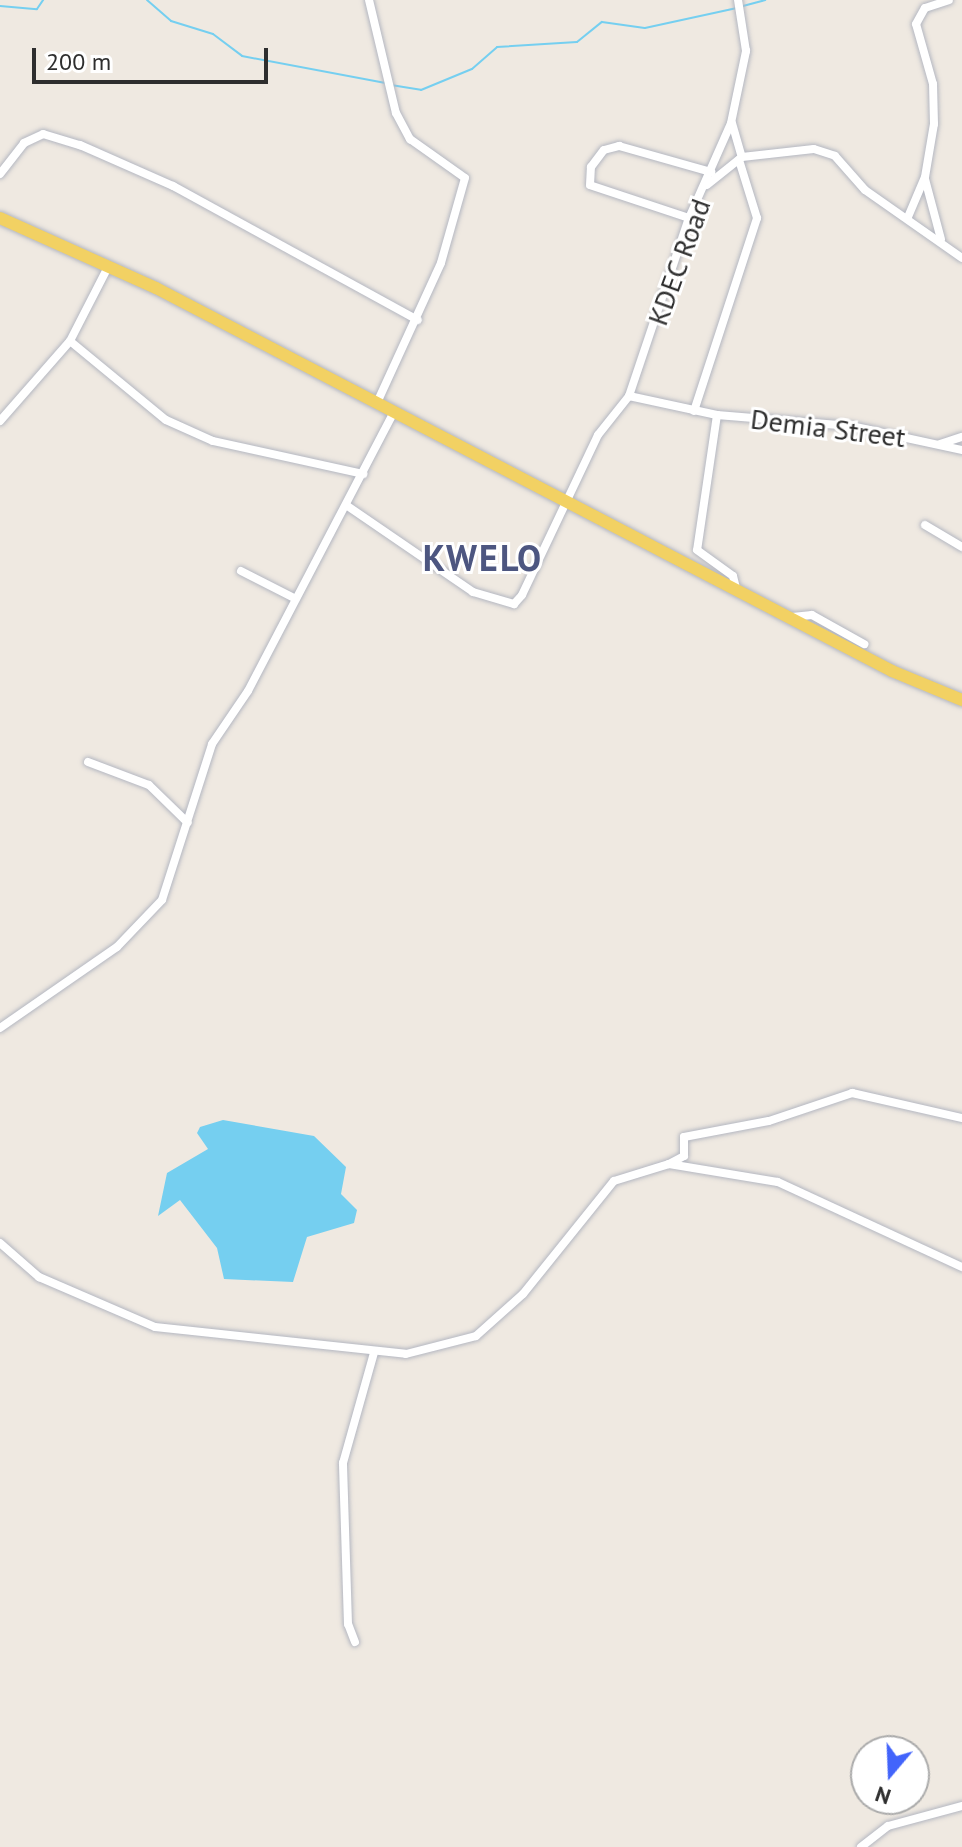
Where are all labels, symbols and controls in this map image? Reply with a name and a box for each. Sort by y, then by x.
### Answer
scale bar [36,32,272,82]
text: 200 m [46,46,111,77]
street label: KDEC Road [640,194,718,330]
street label: Demia Street [749,402,907,454]
district label: KWELO [423,536,543,580]
north arrow [850,1735,930,1815]
text: N [871,1780,894,1811]

